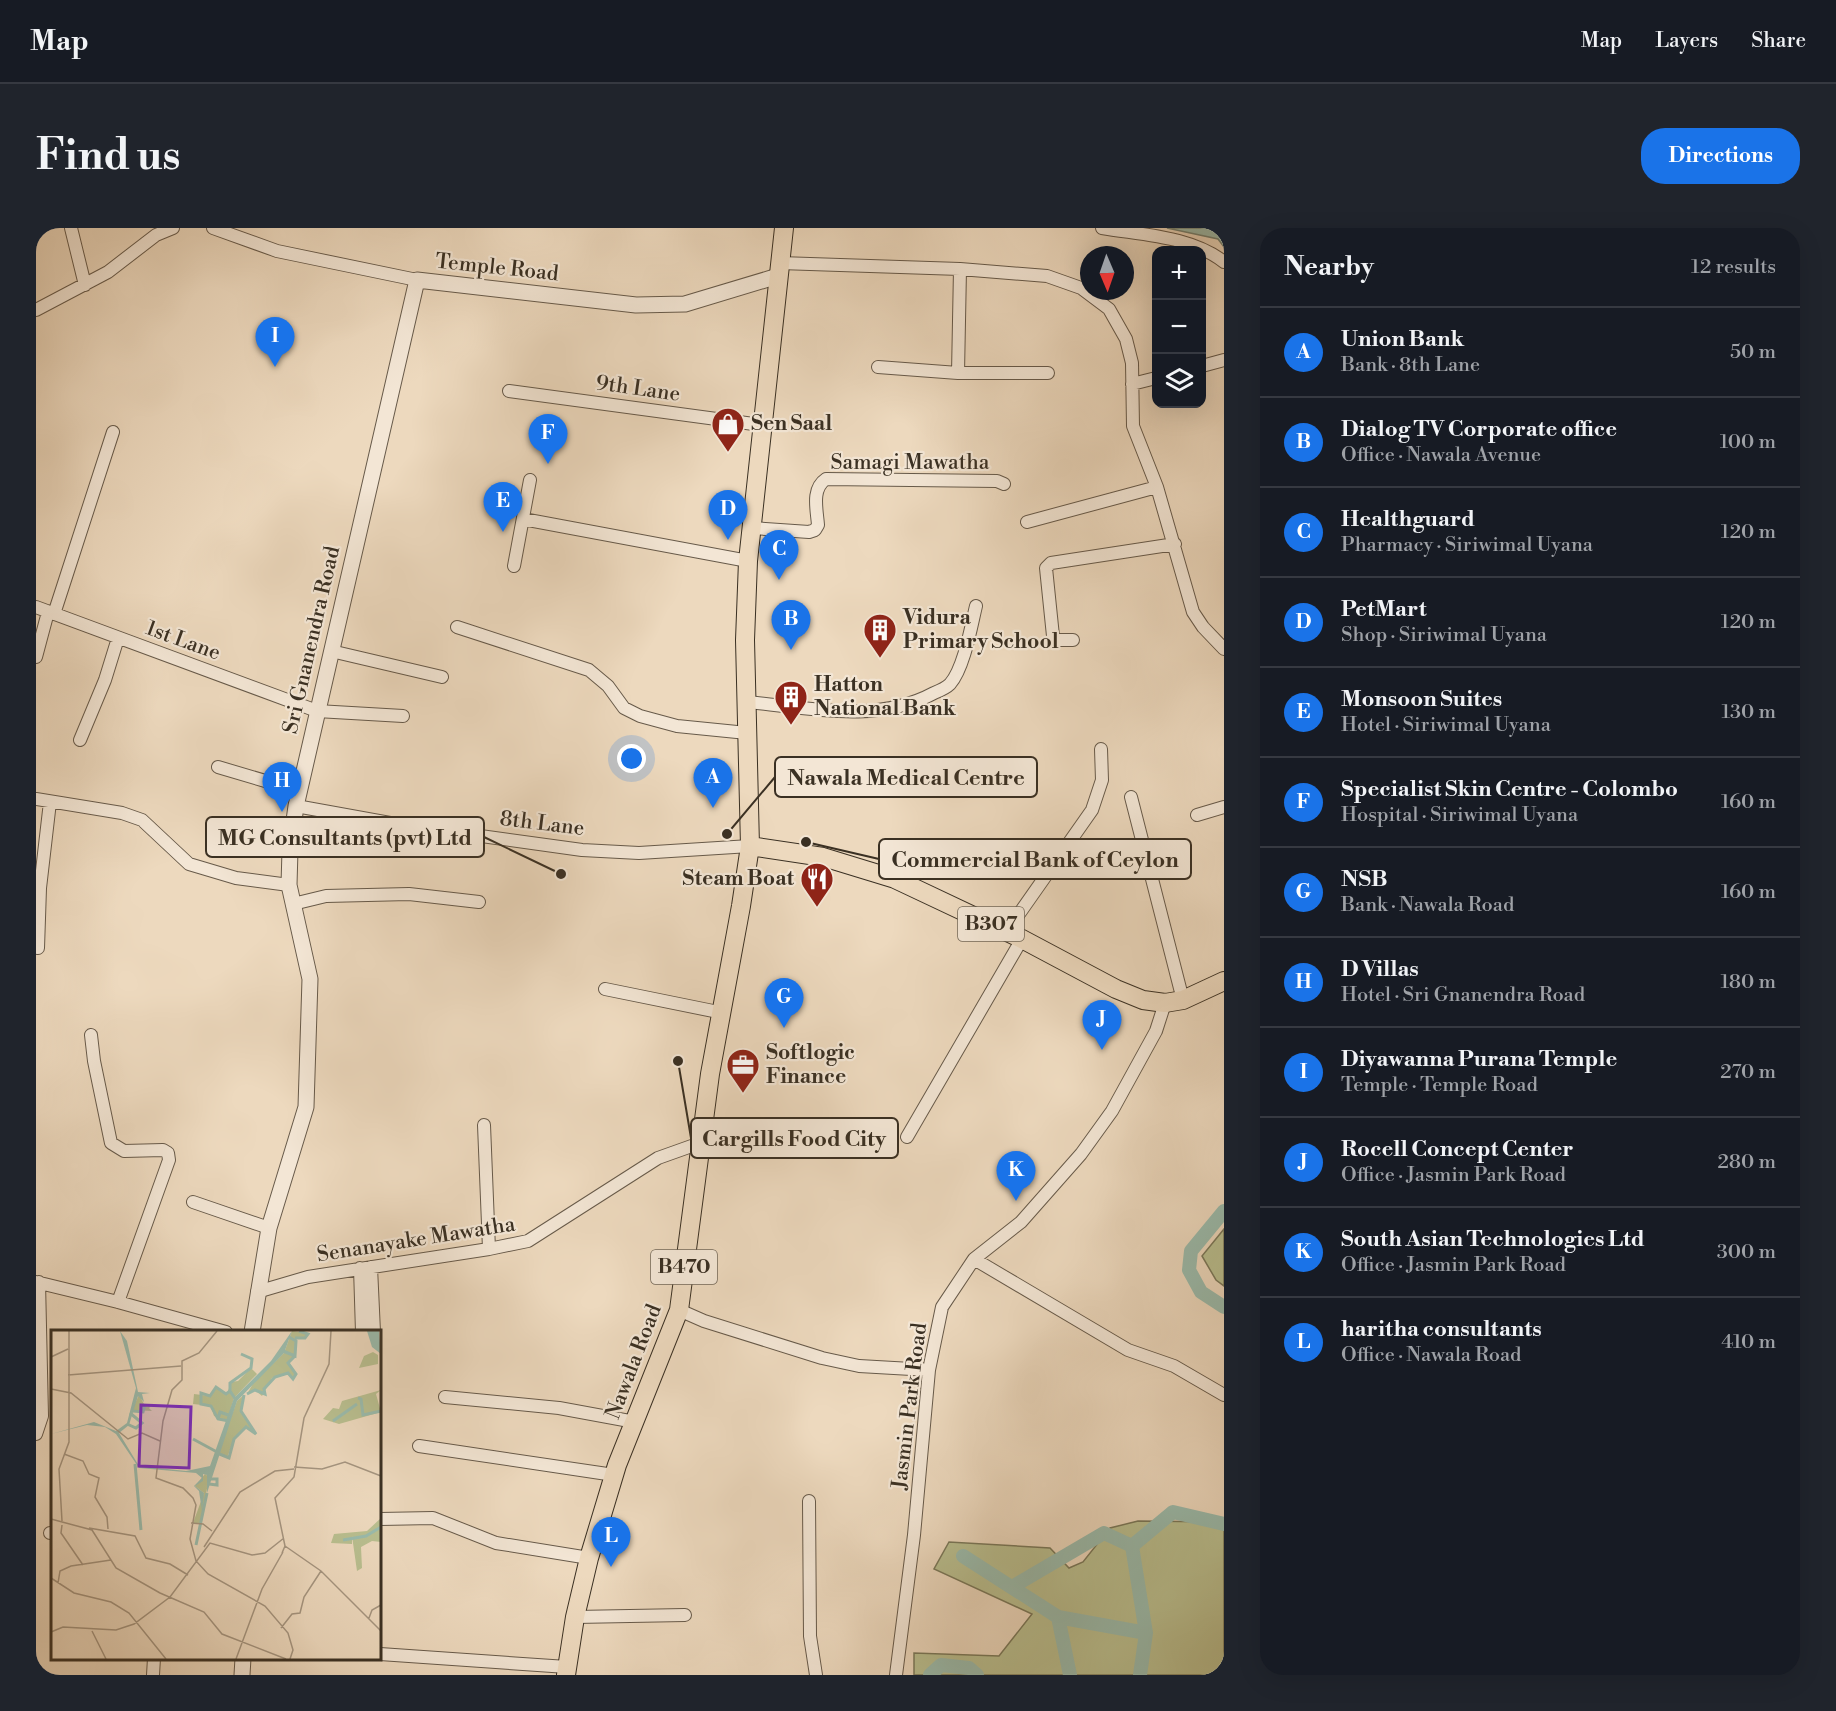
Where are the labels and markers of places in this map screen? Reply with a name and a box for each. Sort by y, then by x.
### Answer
pin: I [256,318,294,367]
shop icon: Sen Saal [710,406,746,453]
place label: Sen Saal [751,411,832,437]
pin: F [528,414,568,464]
pin: E [484,482,522,532]
pin: D [708,490,748,540]
pin: C [760,530,798,580]
pin: B [772,600,810,650]
place label: Vidura Primary School [902,605,1059,655]
building icon: Vidura Primary School [862,612,898,659]
place label: Hatton National Bank [814,672,957,722]
building icon: Hatton National Bank [773,679,809,726]
callout: Nawala Medical Centre [775,757,1037,797]
pin: A [694,758,732,808]
pin: H [262,762,302,812]
callout: MG Consultants (pvt) Ltd [206,817,484,857]
callout: Commercial Bank of Ceylon [879,839,1191,879]
restaurant icon: Steam Boat [799,861,835,908]
place label: Steam Boat [682,866,795,892]
pin: G [764,978,804,1028]
pin: J [1082,1000,1122,1050]
place label: Softlogic Finance [766,1040,855,1090]
office icon: Softlogic Finance [725,1047,761,1094]
callout: Cargills Food City [691,1118,898,1158]
pin: K [996,1152,1036,1201]
pin: L [592,1518,630,1567]

